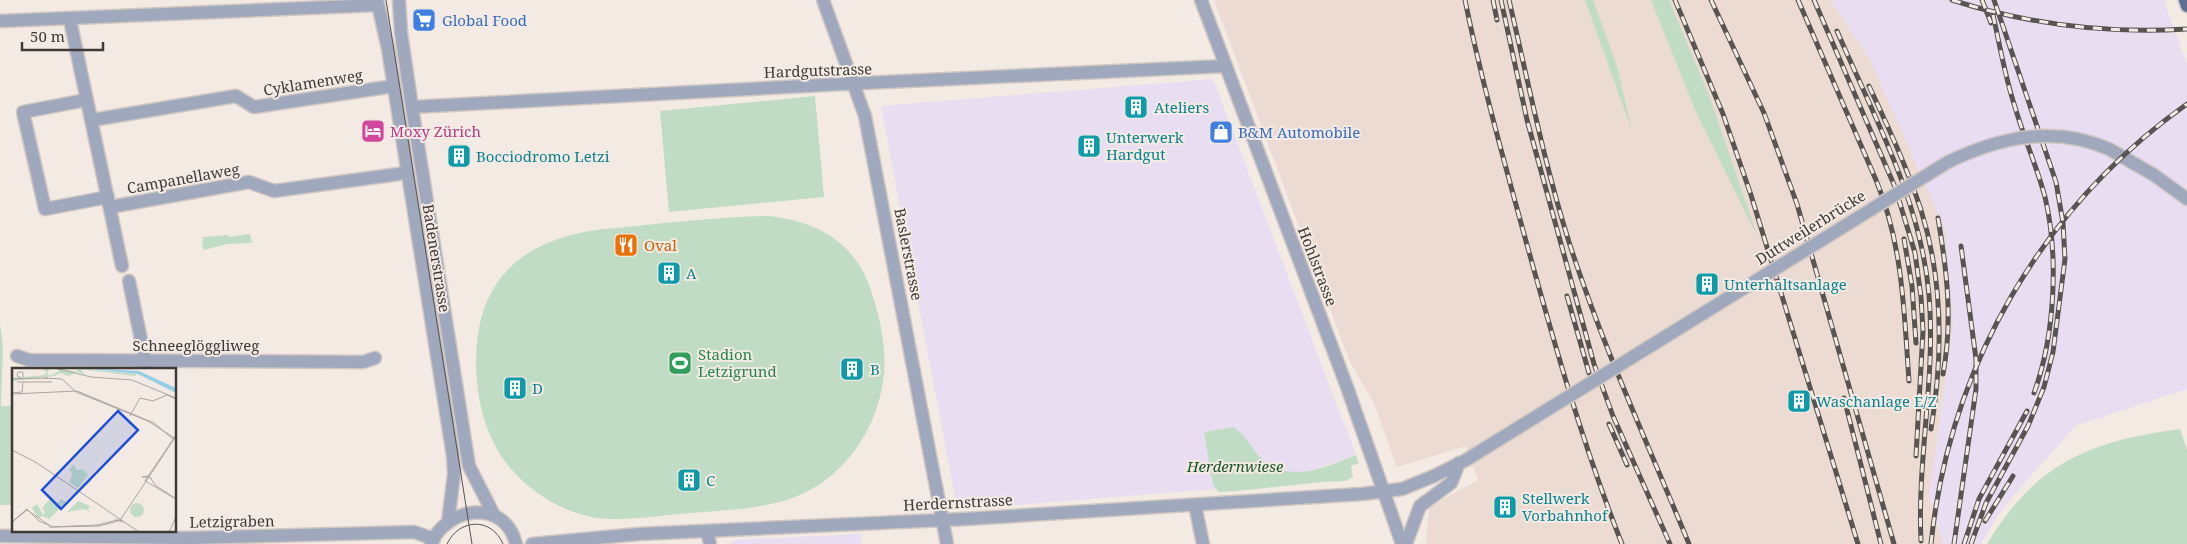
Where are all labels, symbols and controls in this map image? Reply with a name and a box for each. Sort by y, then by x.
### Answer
supermarket icon: Global Food [411,7,437,33]
place label: Global Food [442,10,527,30]
scale bar [22,20,104,52]
text: 50 m [30,26,65,46]
street label: Hardgutstrasse [764,58,872,82]
street label: Cyklamenweg [262,64,364,100]
building icon: Ateliers [1123,94,1149,120]
place label: Ateliers [1154,97,1209,117]
hotel icon: Moxy Zürich [360,118,386,144]
shop icon: B&M Automobile [1208,119,1234,145]
place label: Moxy Zürich [390,121,481,141]
place label: B&M Automobile [1238,122,1360,142]
place label: Unterwerk Hardgut [1106,127,1184,164]
building icon: Unterwerk Hardgut [1076,133,1102,159]
building icon: Bocciodromo Letzi [446,143,472,169]
place label: Bocciodromo Letzi [476,146,610,166]
street label: Campanellaweg [125,158,241,198]
street label: Duttweilerbrücke [1751,185,1869,269]
street label: Badenerstrasse [419,203,455,313]
street label: Baslerstrasse [890,206,928,302]
street label: Hohlstrasse [1294,223,1342,309]
restaurant icon: Oval [613,232,639,258]
place label: Oval [644,235,677,255]
building icon: A [656,260,682,286]
place label: A [686,263,697,283]
building icon: Unterhaltsanlage [1694,271,1720,297]
place label: Unterhaltsanlage [1724,274,1847,294]
street label: Schneeglöggliweg [133,335,259,355]
place label: Stadion Letzigrund [698,344,777,381]
sports icon: Stadion Letzigrund [667,350,693,376]
building icon: B [839,356,865,382]
place label: B [870,359,880,379]
inset map [12,368,176,532]
building icon: D [502,375,528,401]
place label: D [532,378,543,398]
building icon: Waschanlage E/Z [1786,388,1812,414]
place label: Waschanlage E/Z [1816,391,1937,411]
park label: Herdernwiese [1186,456,1284,476]
building icon: C [676,467,702,493]
place label: C [706,470,715,490]
place label: Stellwerk Vorbahnhof [1522,488,1609,525]
street label: Herdernstrasse [903,489,1013,515]
building icon: Stellwerk Vorbahnhof [1492,494,1518,520]
street label: Letzigraben [189,510,275,532]

